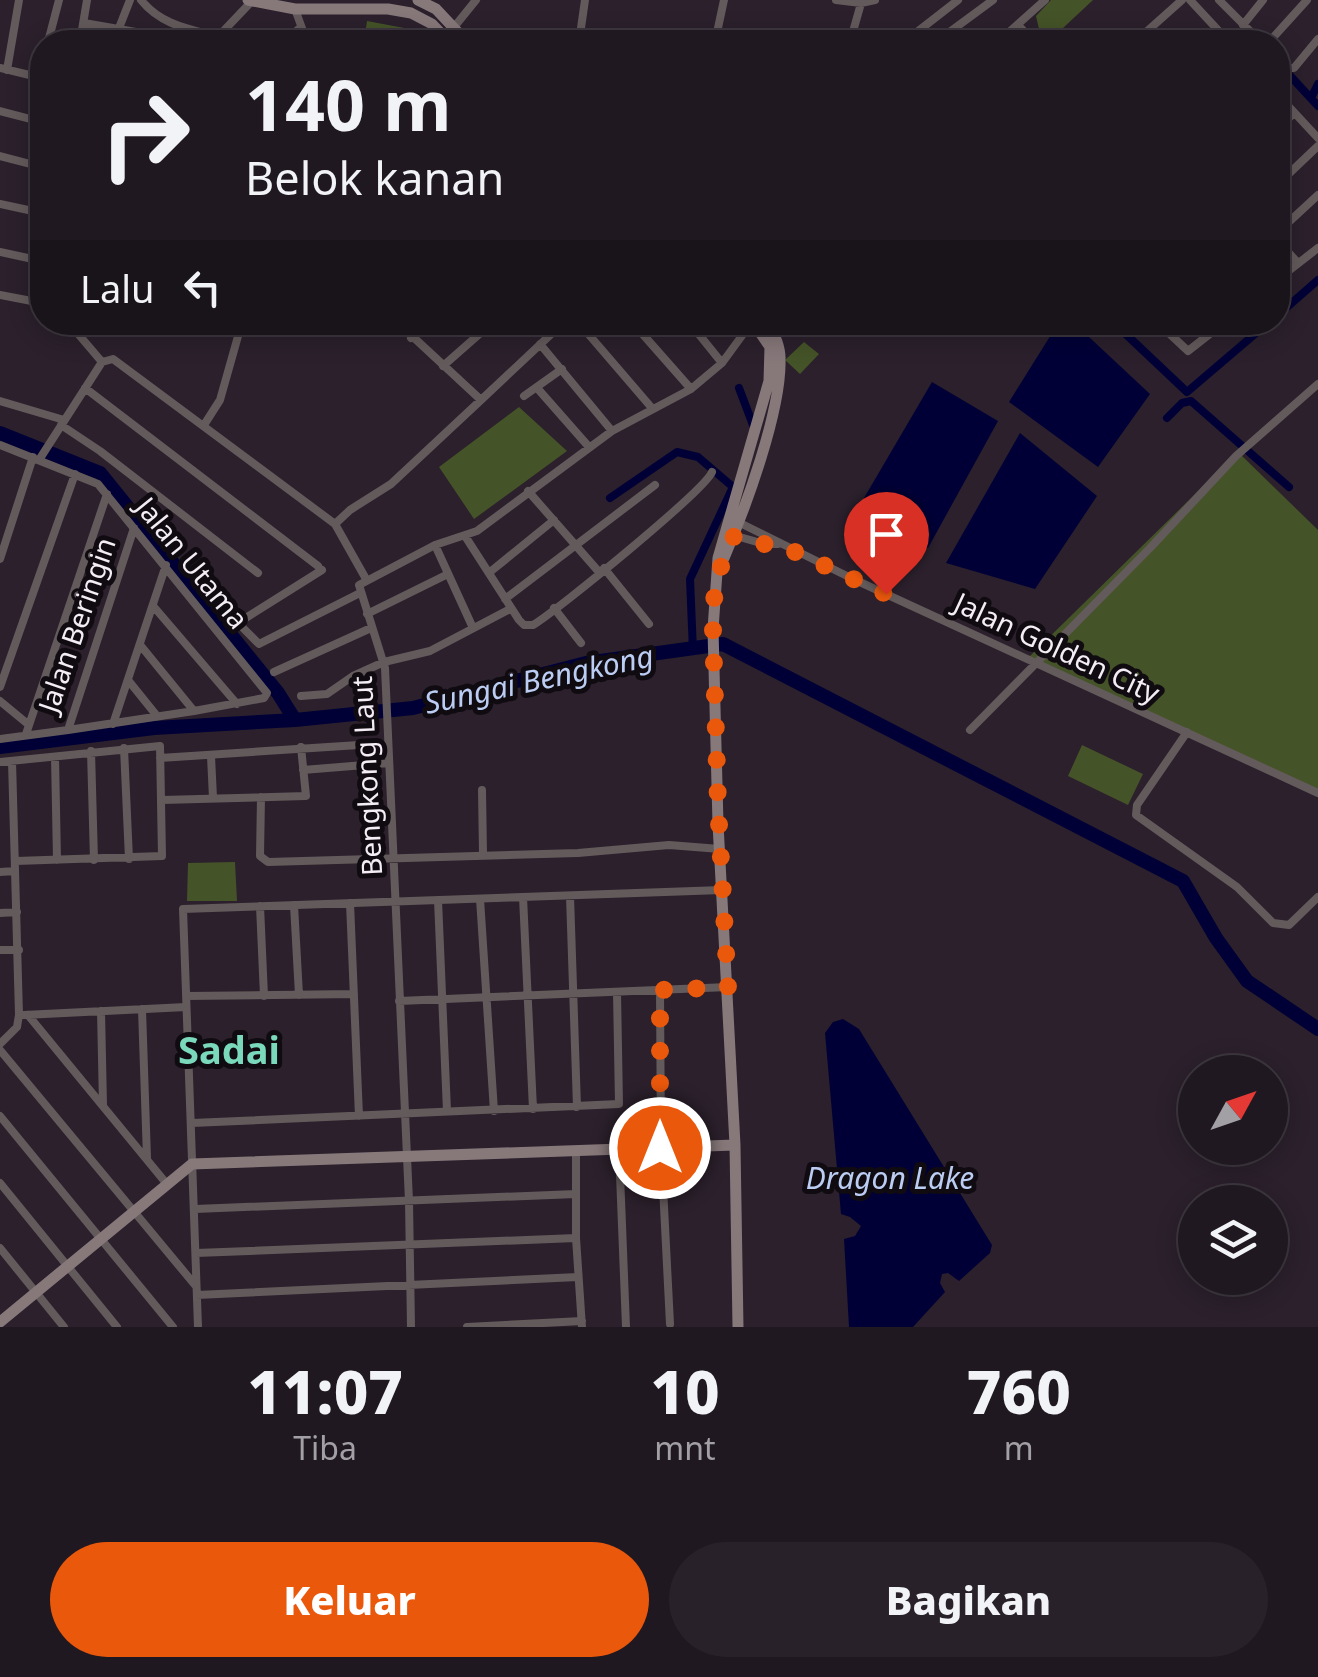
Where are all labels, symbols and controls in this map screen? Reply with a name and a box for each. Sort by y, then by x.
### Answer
text: 140 m [245,56,452,152]
icon: right [80,70,210,200]
text: Belok kanan [245,147,504,208]
icon: left [175,260,230,315]
text: Lalu [80,262,155,314]
street label: Jalan Utama [126,486,258,636]
pin [844,492,929,595]
icon: arrive [859,507,914,562]
street label: Jalan Beringin [27,532,124,720]
street label: Jalan Golden City [946,582,1167,712]
water label: Sungai Bengkong [420,634,657,723]
street label: Bengkong Laut [342,675,390,877]
district label: Sadai [178,1023,280,1075]
north arrow [1178,1055,1288,1165]
map controls [1178,1055,1288,1295]
position arrow [608,1096,712,1200]
water label: Dragon Lake [806,1157,974,1198]
button: layers [1178,1185,1288,1295]
text: 11:07 [247,1350,403,1432]
text: 10 [650,1350,720,1432]
text: 760 [967,1350,1071,1432]
text: Tiba [293,1426,357,1469]
text: mnt [654,1426,716,1469]
text: m [1004,1426,1034,1469]
button: Keluar [50,1542,649,1657]
button: Bagikan [669,1542,1268,1657]

